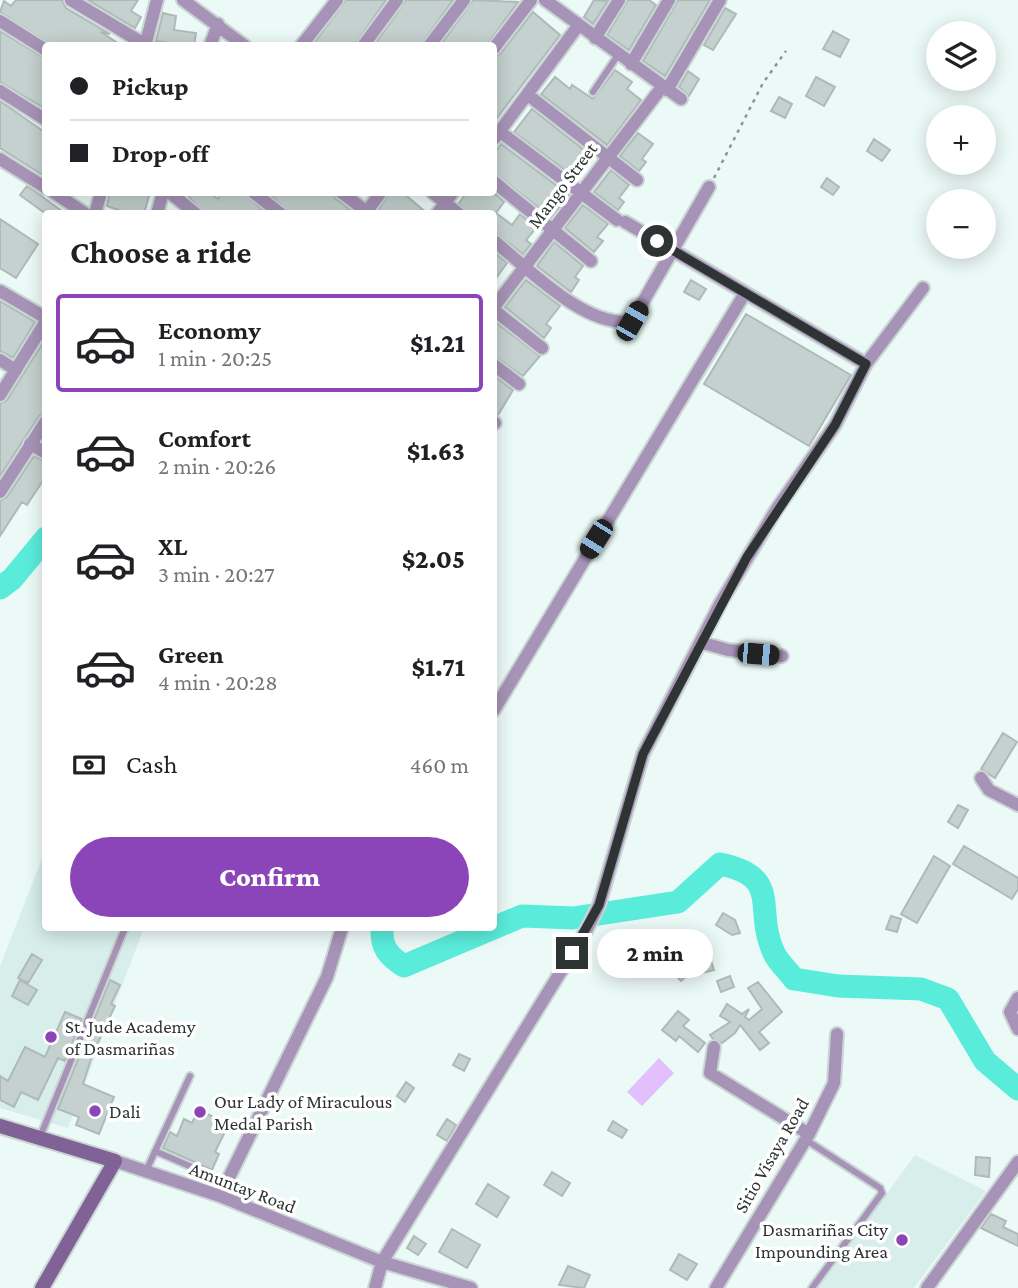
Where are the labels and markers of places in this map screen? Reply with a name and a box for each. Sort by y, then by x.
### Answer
place label: St. Jude Academy of Dasmariñas [65,1016,196,1059]
marker: St. Jude Academy of Dasmariñas [43,1029,59,1045]
place label: Our Lady of Miraculous Medal Parish [214,1091,392,1134]
place label: Dali [109,1101,140,1122]
marker: Dali [87,1103,103,1119]
marker: Our Lady of Miraculous Medal Parish [192,1104,208,1120]
place label: Dasmariñas City Impounding Area [755,1219,888,1262]
marker: Dasmariñas City Impounding Area [894,1232,910,1248]

